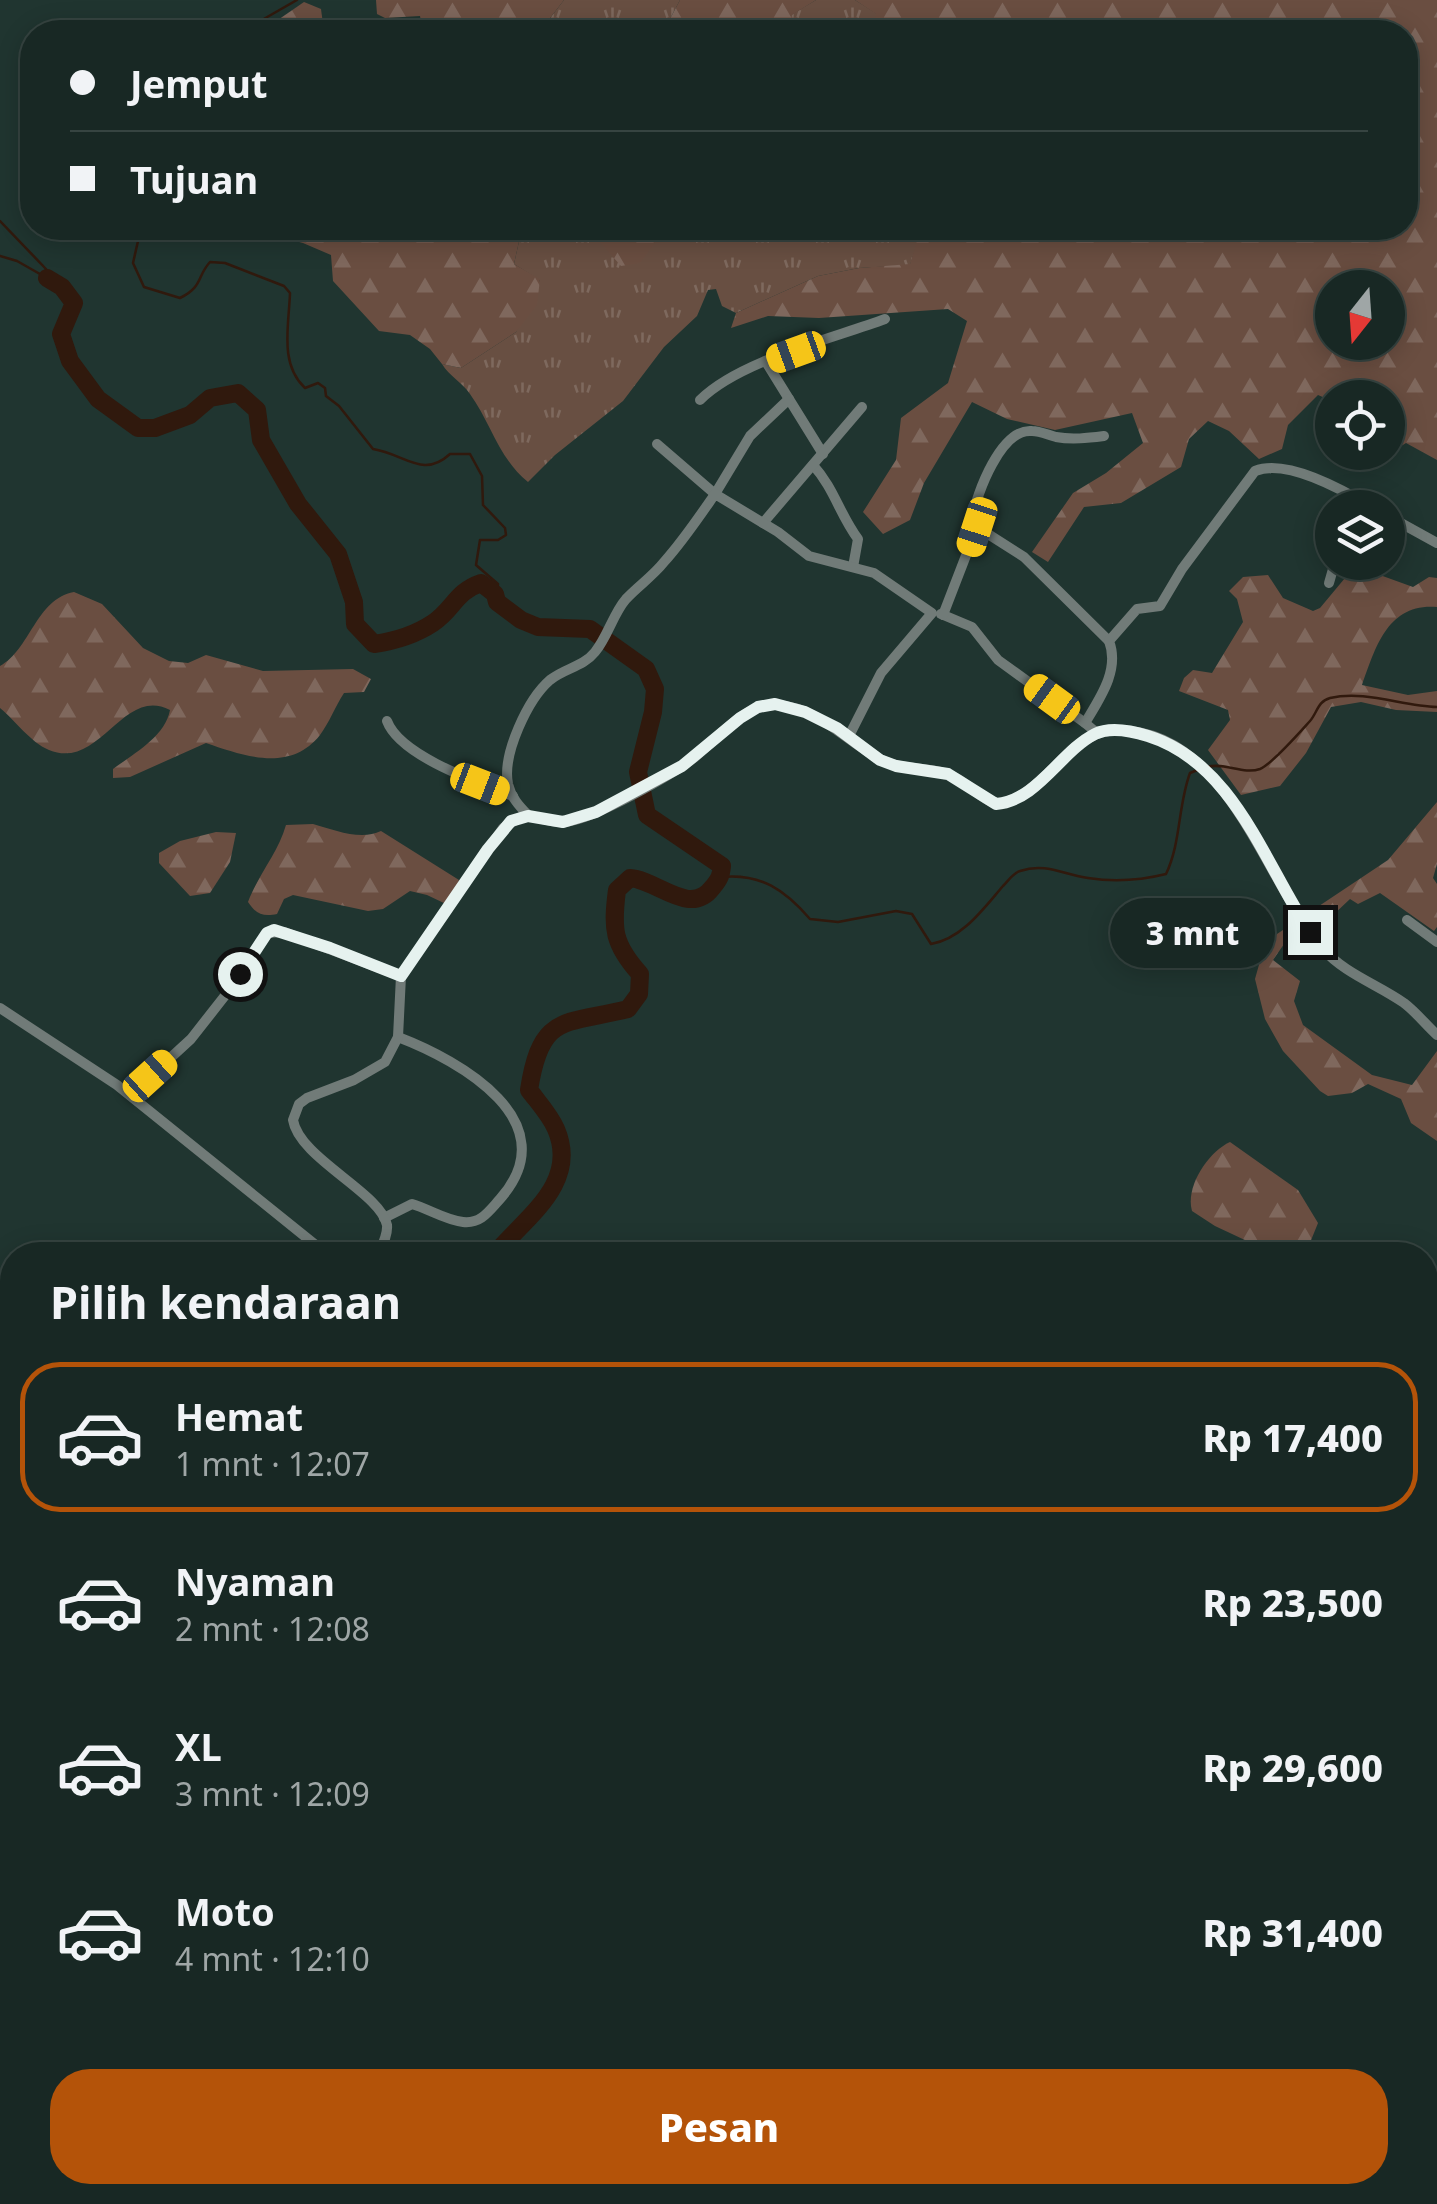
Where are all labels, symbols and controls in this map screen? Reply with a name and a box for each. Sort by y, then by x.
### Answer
text: Jemput [130,57,268,109]
text: Tujuan [130,153,258,205]
north arrow [1315,270,1405,360]
map controls [1315,270,1405,580]
car [763,328,829,376]
button: locate [1315,380,1405,470]
button: layers [1315,490,1405,580]
car [953,494,1001,560]
car [1019,669,1085,729]
car [447,759,513,809]
callout: 3 mnt [1110,897,1275,967]
route end [1288,910,1333,955]
text: 3 mnt [1146,911,1239,954]
route start [218,952,263,997]
car [118,1045,182,1107]
text: Pilih kendaraan [50,1271,401,1332]
text: Hemat [175,1390,303,1442]
icon: car [55,1392,145,1482]
text: Rp 17,400 [1203,1411,1383,1463]
text: 1 mnt · 12:07 [175,1442,370,1485]
text: Nyaman [175,1555,335,1607]
icon: car [55,1557,145,1647]
text: Rp 23,500 [1203,1576,1383,1628]
text: 2 mnt · 12:08 [175,1607,370,1650]
text: XL [175,1720,222,1772]
icon: car [55,1722,145,1812]
text: Rp 29,600 [1203,1741,1383,1793]
text: 3 mnt · 12:09 [175,1772,370,1815]
text: Moto [175,1885,275,1937]
icon: car [55,1887,145,1977]
text: Rp 31,400 [1203,1906,1383,1958]
text: 4 mnt · 12:10 [175,1937,370,1980]
button: Pesan [50,2069,1388,2184]

